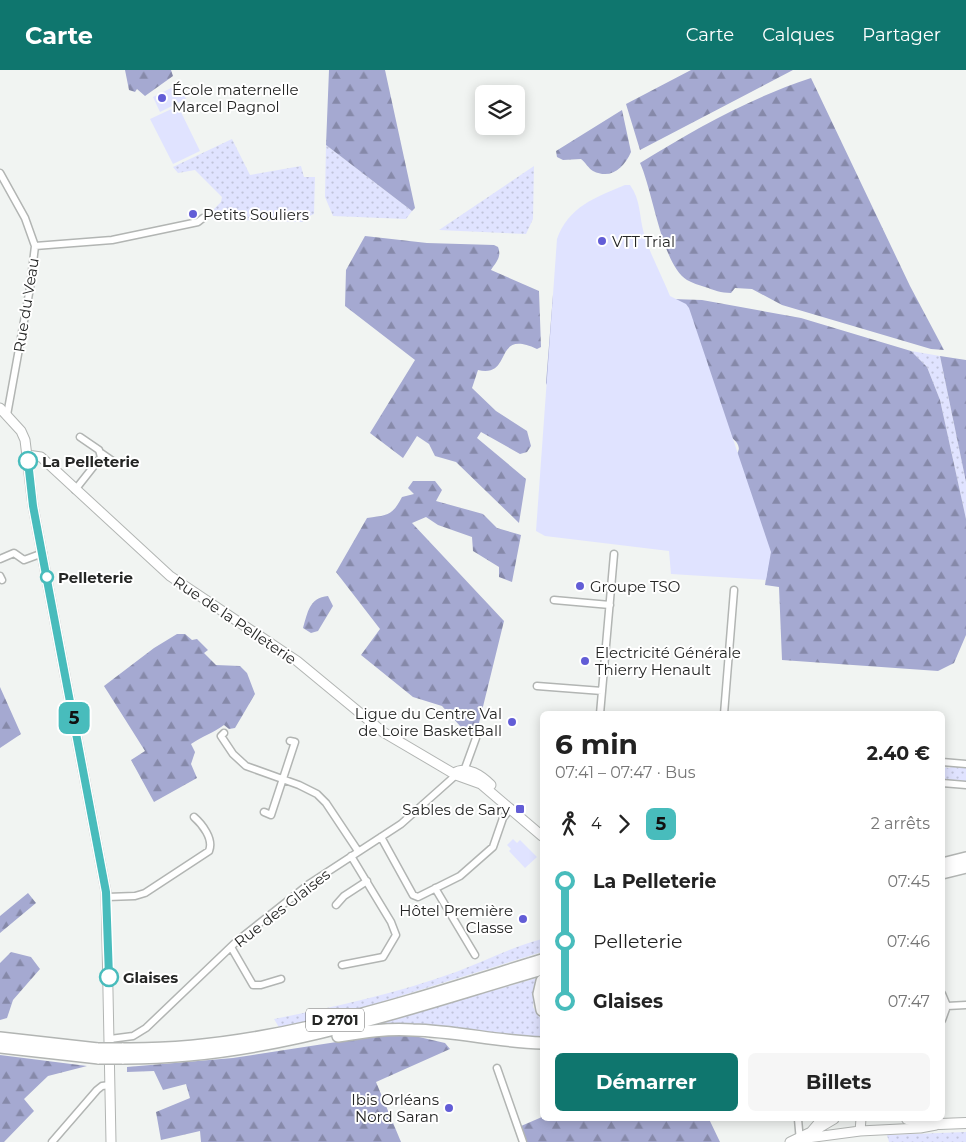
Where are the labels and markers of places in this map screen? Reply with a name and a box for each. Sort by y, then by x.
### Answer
place label: École maternelle Marcel Pagnol [172,80,299,116]
marker: École maternelle Marcel Pagnol [156,92,168,104]
place label: Petits Souliers [203,205,309,224]
marker: Petits Souliers [187,208,199,220]
place label: VTT Trial [612,232,675,251]
marker: VTT Trial [596,235,608,247]
marker: La Pelleterie [18,451,38,471]
place label: La Pelleterie [42,452,140,471]
place label: Pelleterie [58,568,133,587]
marker: Pelleterie [40,570,54,584]
place label: Groupe TSO [590,577,680,596]
marker: Groupe TSO [574,580,586,592]
place label: Electricité Générale Thierry Henault [595,643,741,679]
marker: Electricité Générale Thierry Henault [579,655,591,667]
place label: Ligue du Centre Val de Loire BasketBall [355,704,502,740]
marker: Ligue du Centre Val de Loire BasketBall [506,716,518,728]
place label: Sables de Sary [402,800,511,819]
marker: Sables de Sary [514,803,526,815]
place label: Hôtel Première Classe [399,901,513,937]
marker: Hôtel Première Classe [517,913,529,925]
marker: Glaises [99,967,119,987]
place label: Glaises [123,968,178,987]
place label: Ibis Orléans Nord Saran [351,1090,439,1126]
marker: Ibis Orléans Nord Saran [443,1102,455,1114]

